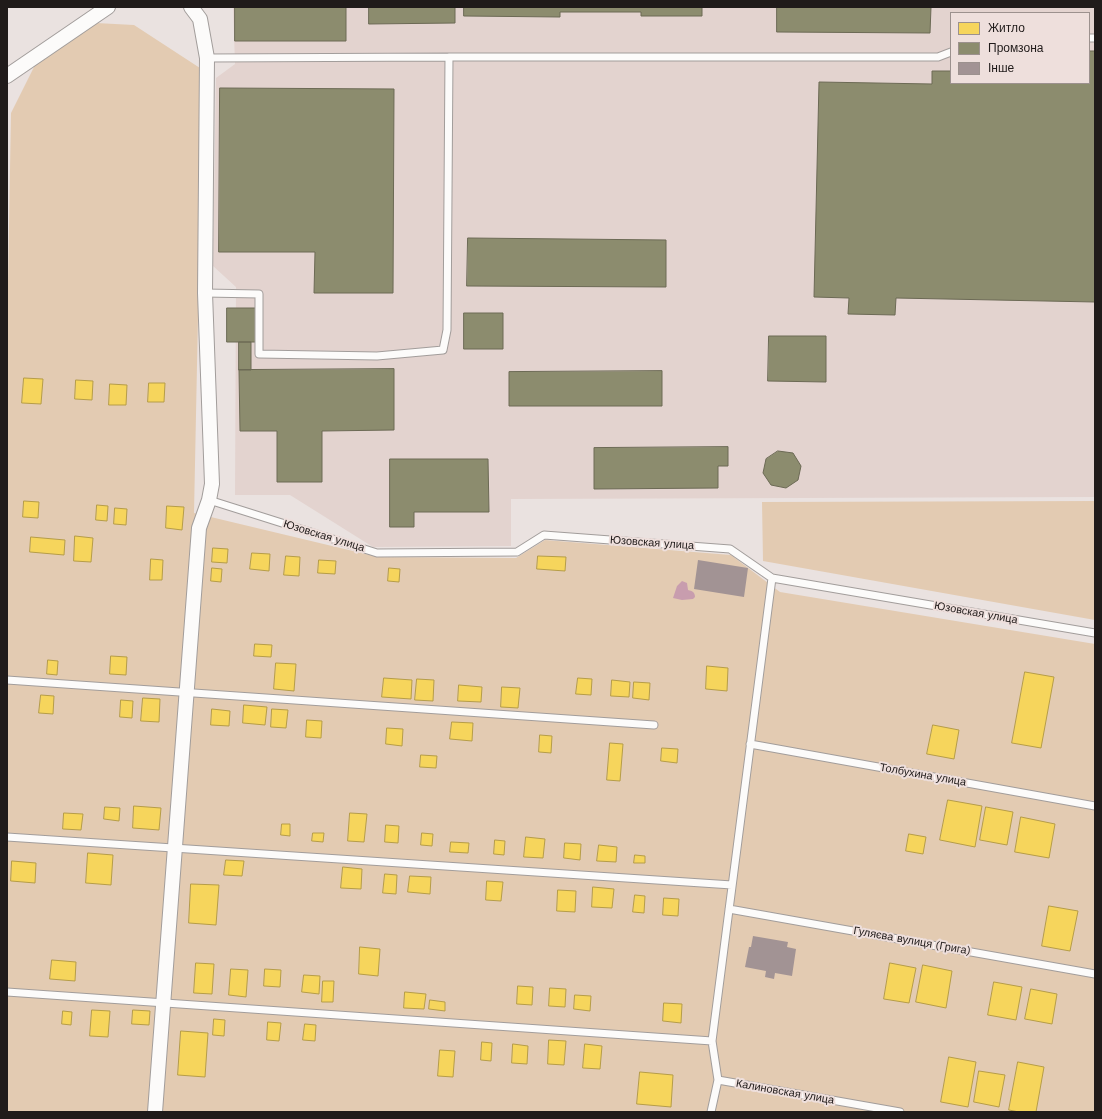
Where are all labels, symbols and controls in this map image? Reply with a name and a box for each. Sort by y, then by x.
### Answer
legend [950,12,1090,84]
text: Житло [988,21,1025,35]
text: Промзона [988,41,1043,55]
text: Інше [988,61,1014,75]
street label: Юзовская улица [282,517,366,555]
street label: Юзовская улица [609,533,695,553]
street label: Юзовская улица [933,599,1019,627]
street label: Толбухина улица [879,761,967,789]
street label: Гуляєва вулиця (Грига) [852,924,972,958]
street label: Калиновская улица [735,1077,835,1107]

